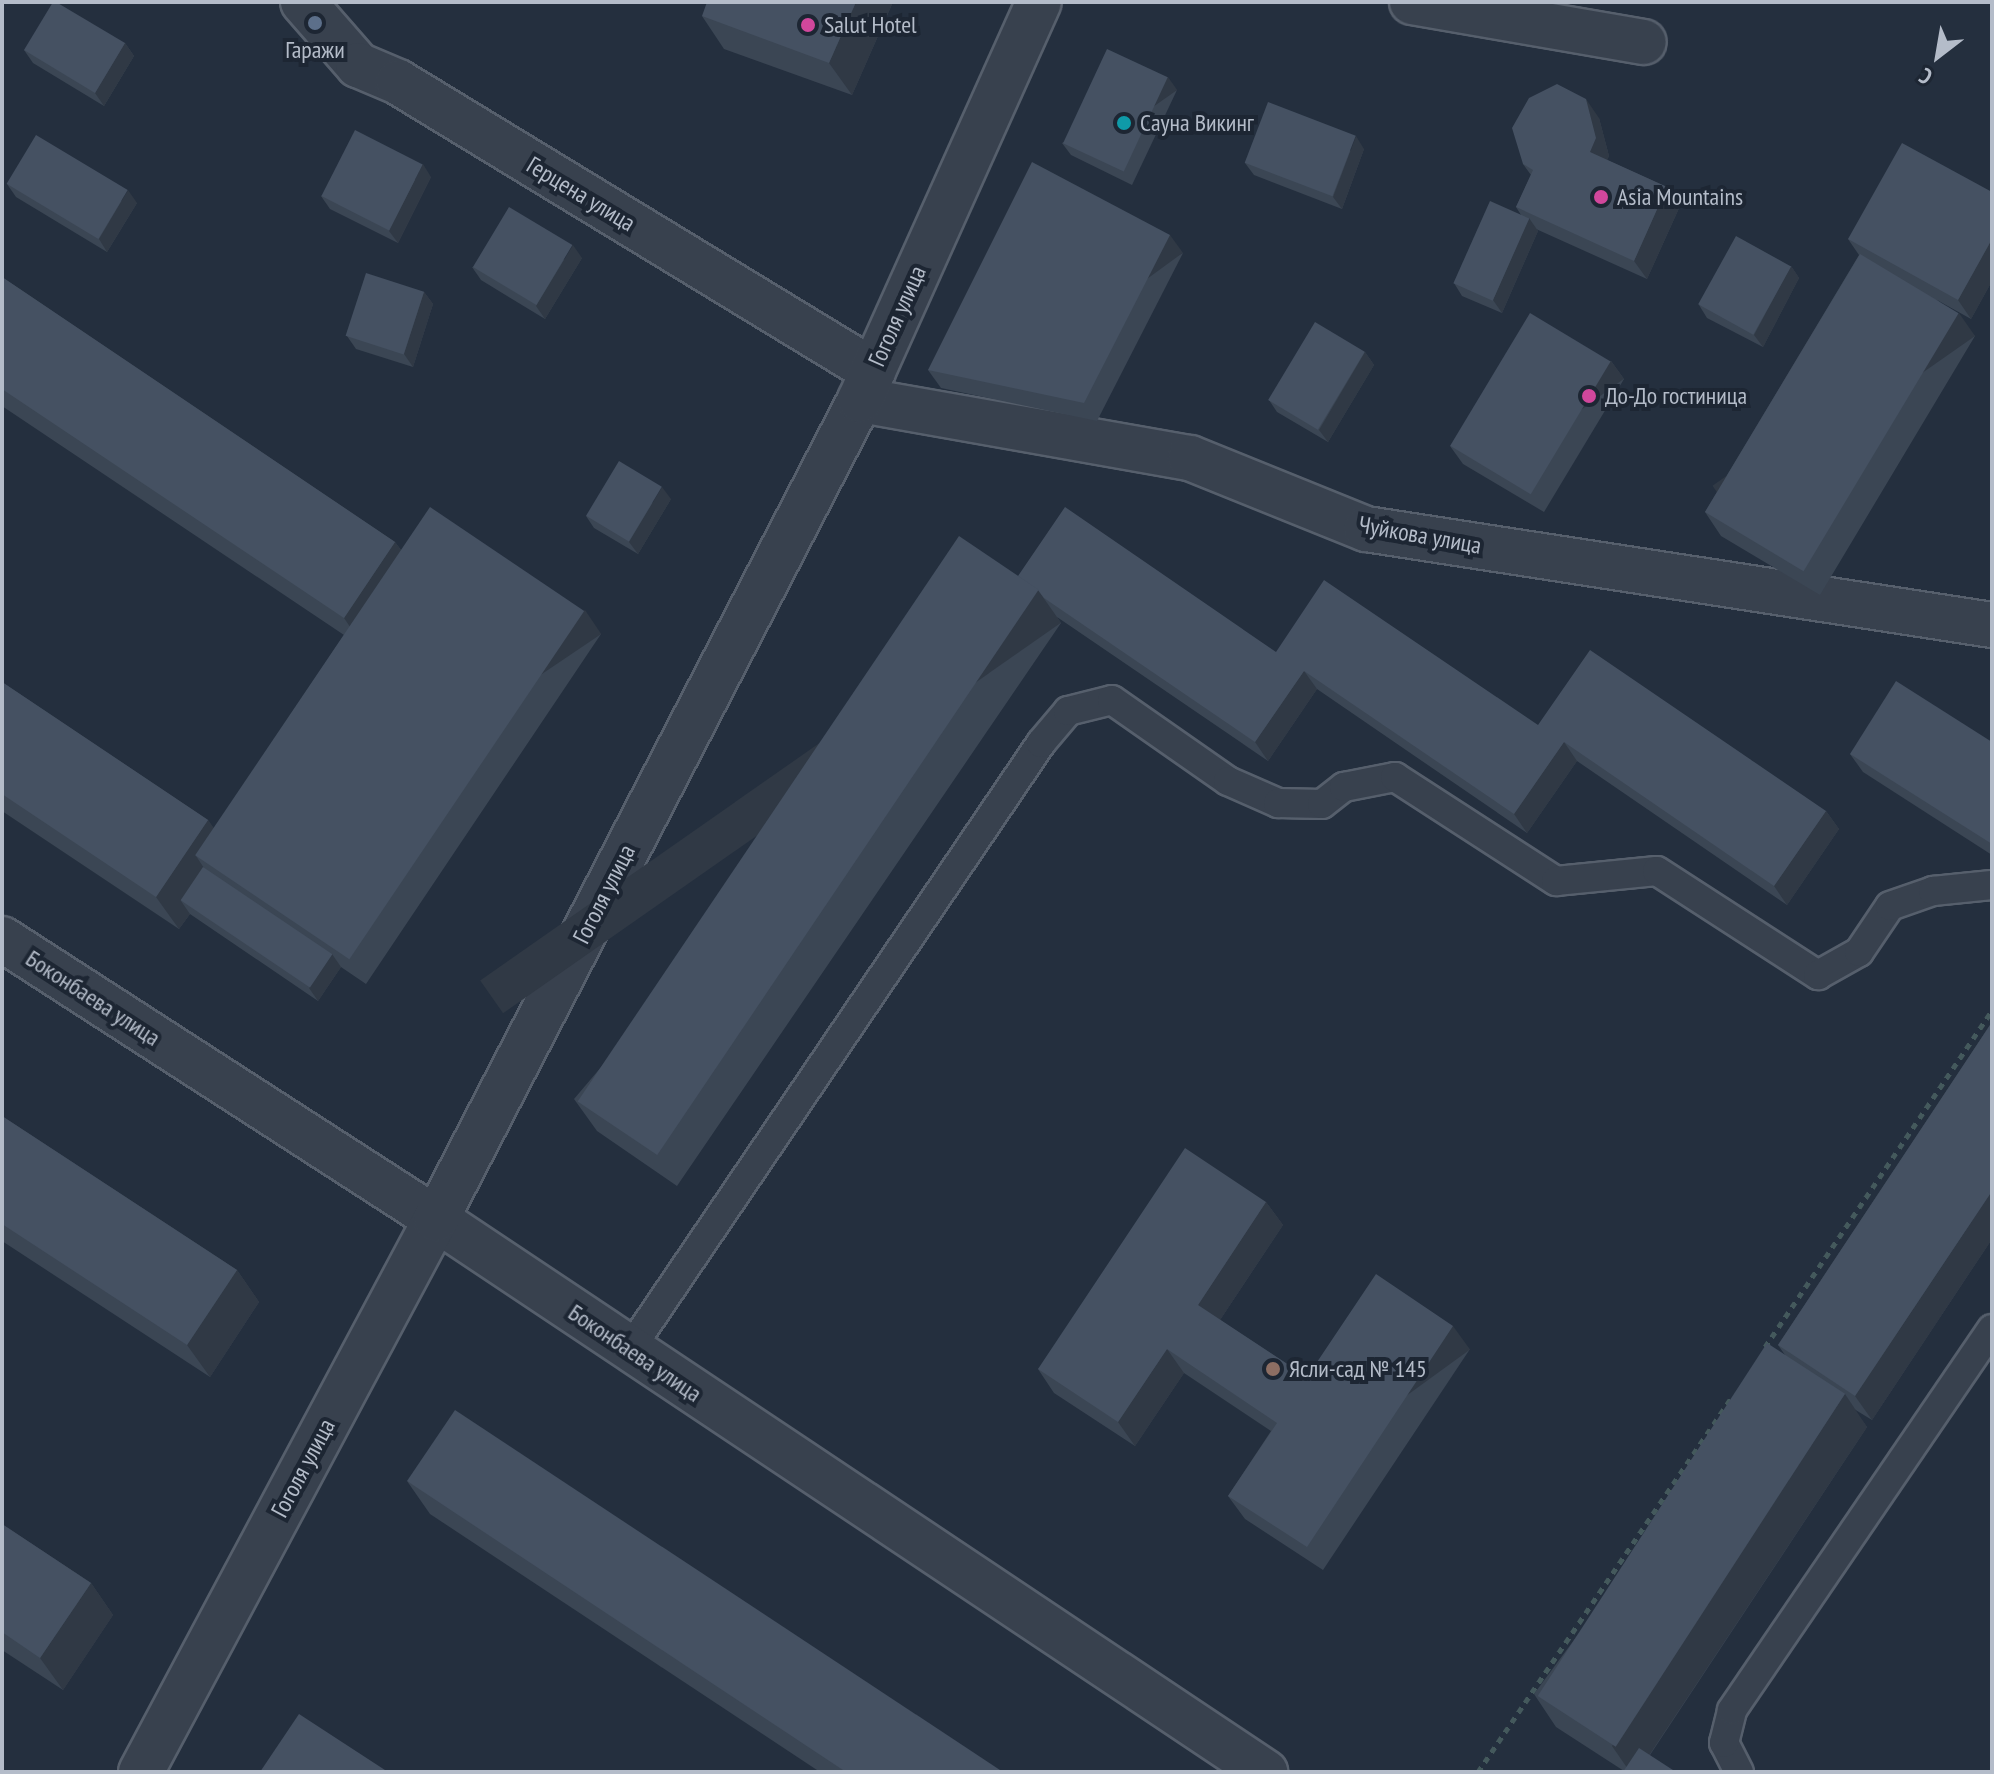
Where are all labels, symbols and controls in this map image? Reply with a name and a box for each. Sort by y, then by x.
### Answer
place label: Salut Hotel [824,11,917,39]
marker: Гаражи [306,14,324,32]
marker: Salut Hotel [799,16,817,34]
north arrow [1898,16,1978,96]
place label: Гаражи [285,36,345,64]
text: С [1914,62,1937,91]
place label: Сауна Викинг [1140,109,1254,137]
marker: Сауна Викинг [1115,114,1133,132]
street label: Герцена улица [521,150,641,238]
place label: Asia Mountains [1617,183,1743,211]
marker: Asia Mountains [1592,188,1610,206]
street label: Гоголя улица [862,261,932,371]
place label: До-До гостиница [1605,382,1747,410]
marker: До-До гостиница [1580,387,1598,405]
street label: Чуйкова улица [1356,510,1484,560]
street label: Гоголя улица [567,840,641,948]
street label: Боконбаева улица [20,944,166,1052]
street label: Боконбаева улица [563,1298,707,1408]
place label: Ясли-сад № 145 [1289,1355,1427,1383]
marker: Ясли-сад № 145 [1264,1360,1282,1378]
street label: Гоголя улица [265,1414,341,1522]

